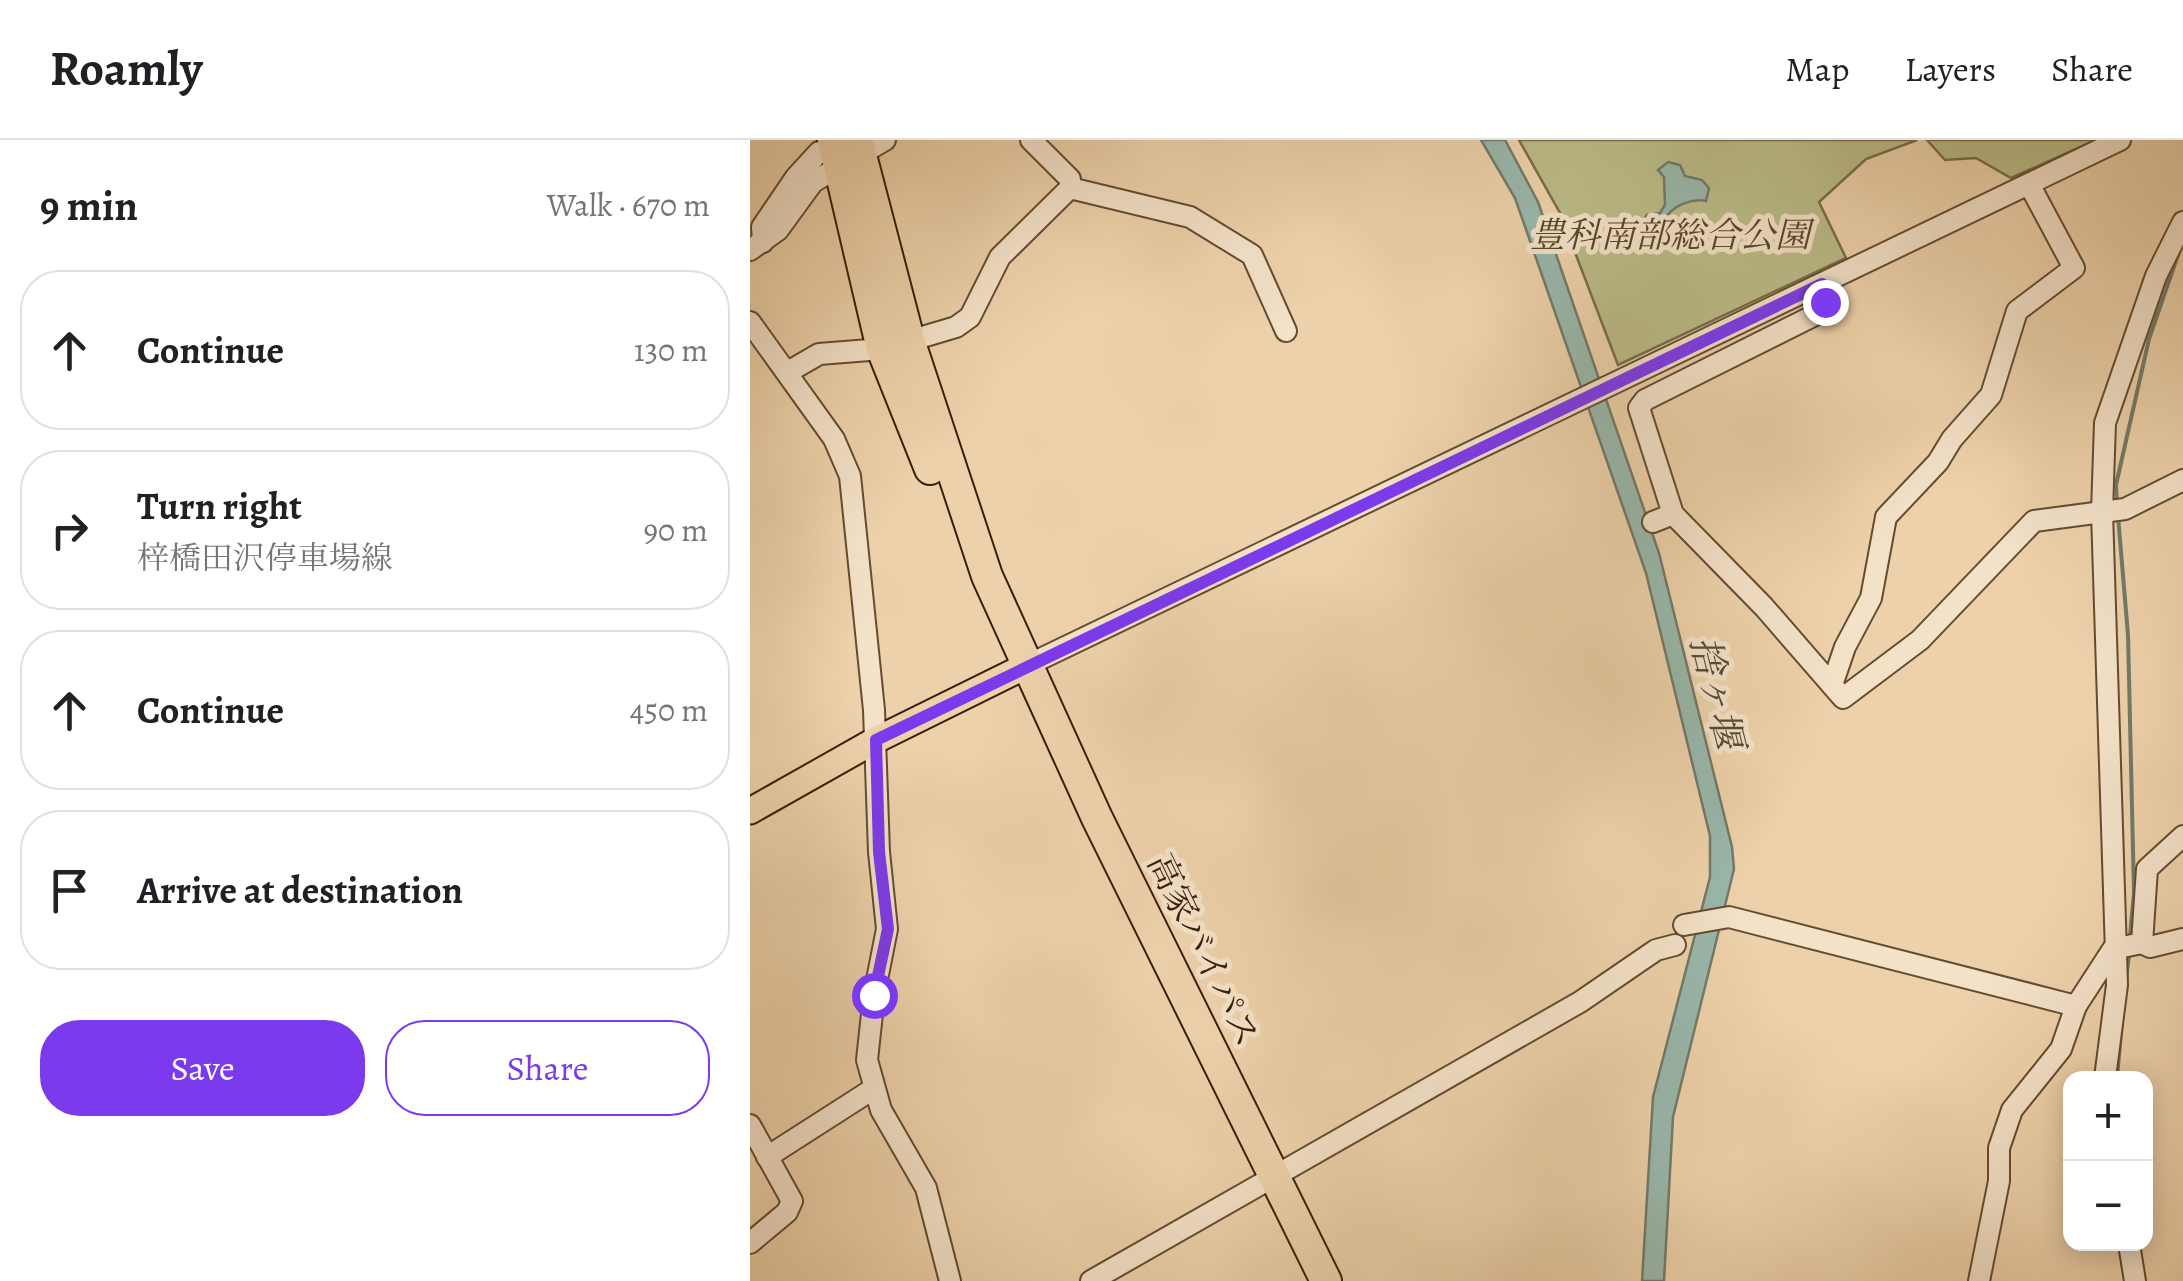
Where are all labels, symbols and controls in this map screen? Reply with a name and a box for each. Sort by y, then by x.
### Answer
text: Roamly [50,36,202,102]
text: Map [1785,45,1849,93]
text: Layers [1904,45,1996,93]
text: Share [2051,45,2133,93]
text: 9 min [40,177,138,234]
text: Walk · 670 m [547,183,710,227]
park label: 豊科南部総合公園 [1530,211,1815,259]
route end [1803,280,1849,326]
icon: ahead [42,323,97,378]
text: Continue [137,324,284,376]
text: 130 m [634,328,708,372]
text: Turn right [137,480,302,532]
icon: right [42,503,97,558]
text: 90 m [643,508,708,552]
text: 梓橋田沢停車場線 [137,536,393,580]
water label: 捨ヶ堰 [1678,630,1757,759]
icon: ahead [42,683,97,738]
text: Continue [137,684,284,736]
text: 450 m [630,688,708,732]
street label: 高家バイパス [1137,845,1271,1055]
icon: arrive [42,863,97,918]
text: Arrive at destination [137,864,463,916]
route start [852,973,898,1019]
button: Save [40,1020,365,1116]
button: Share [385,1020,710,1116]
map controls [2063,1071,2153,1251]
button: + [2063,1071,2153,1161]
button: − [2063,1161,2153,1251]

